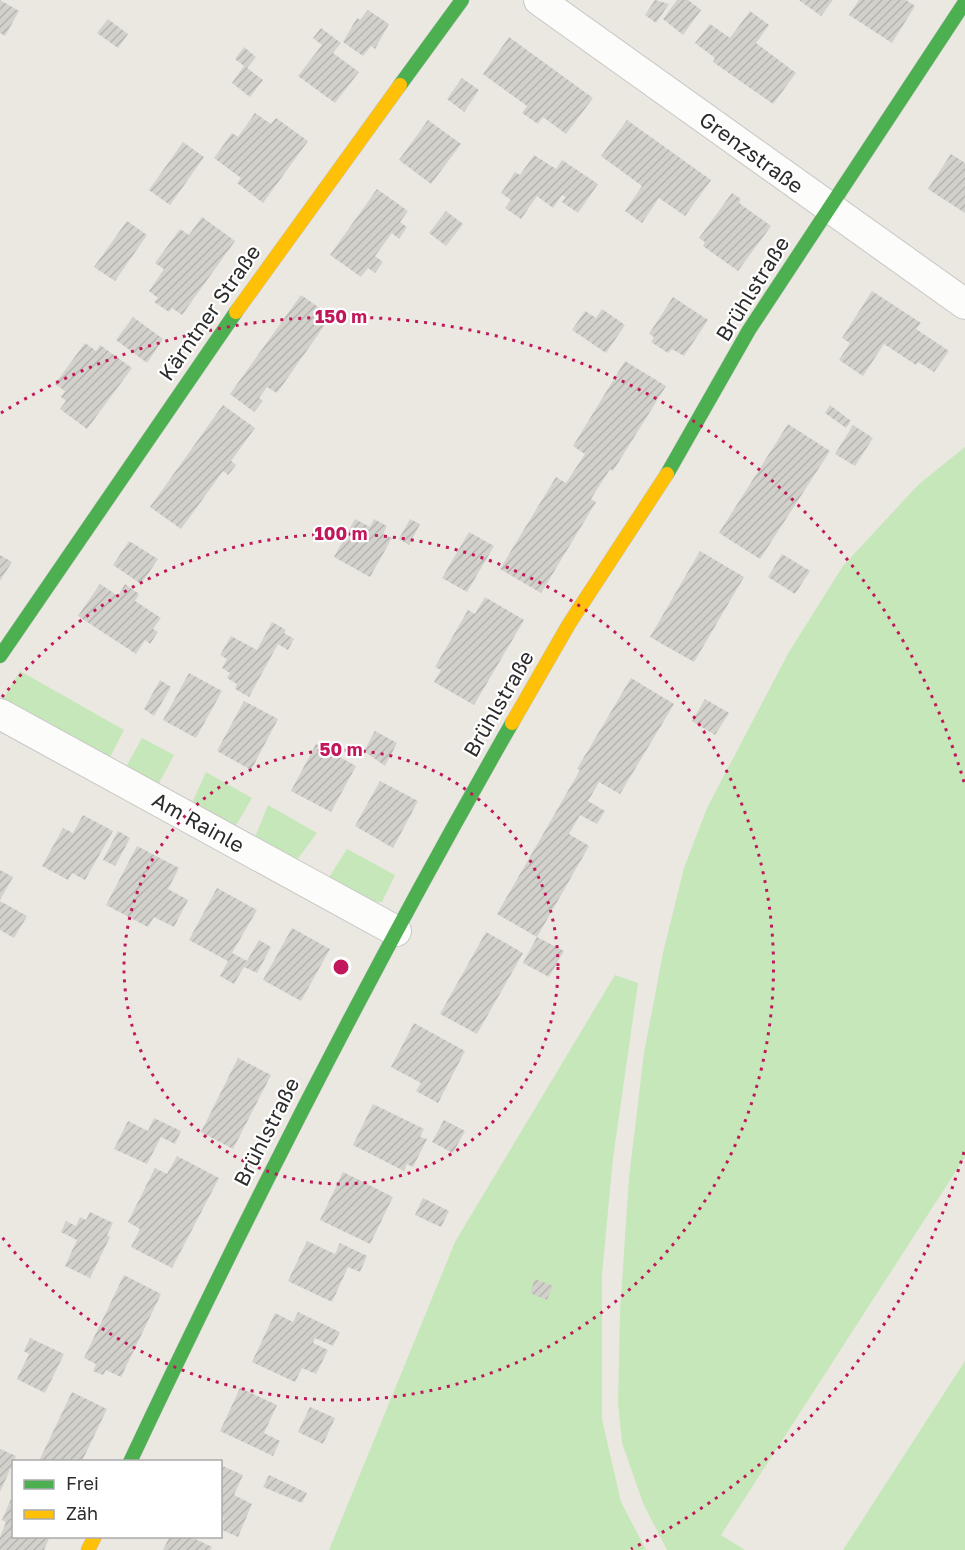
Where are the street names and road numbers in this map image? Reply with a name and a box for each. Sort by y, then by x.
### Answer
street label: Grenzstraße [694,106,809,199]
street label: Brühlstraße [710,231,795,346]
street label: Kärntner Straße [153,240,266,385]
street label: Brühlstraße [457,646,539,761]
street label: Am Rainle [148,786,249,858]
street label: Brühlstraße [228,1073,305,1190]

